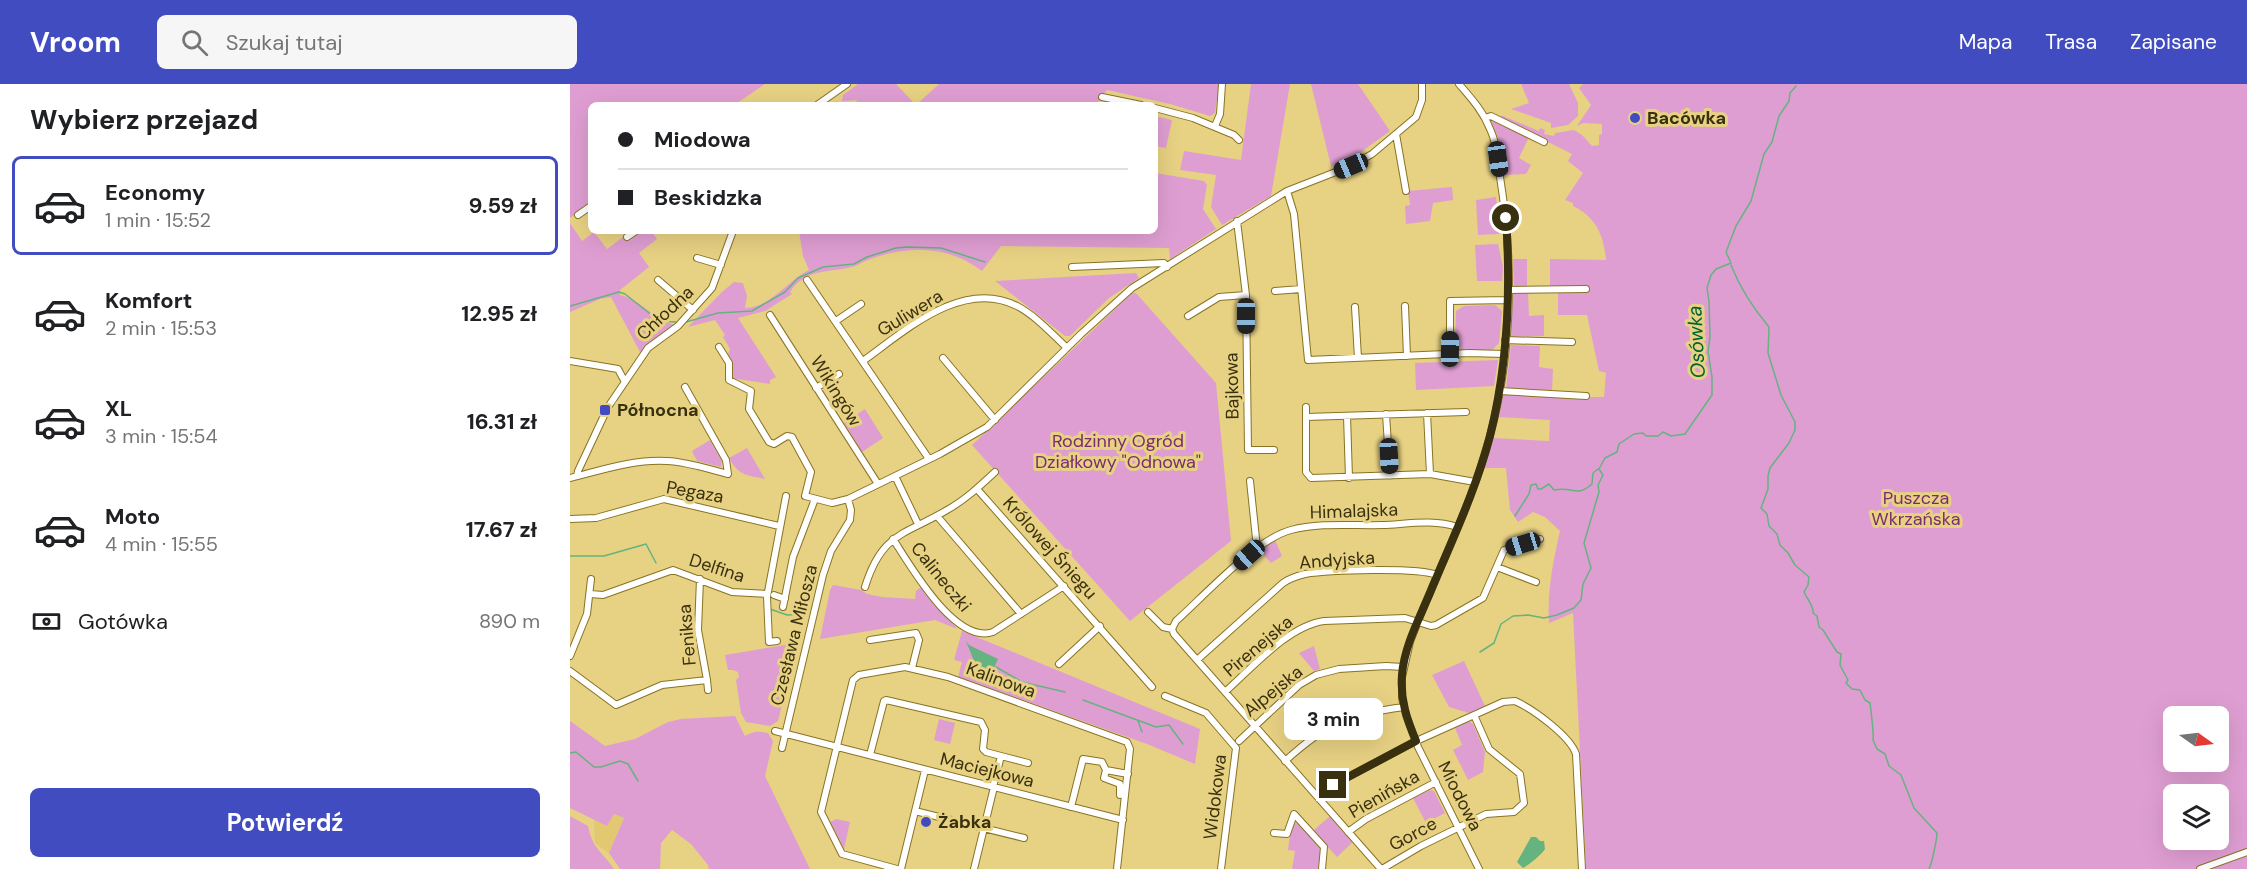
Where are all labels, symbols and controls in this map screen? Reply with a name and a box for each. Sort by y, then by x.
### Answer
search box [157,15,577,69]
text: Vroom [30,24,121,61]
icon: search [178,26,211,59]
text: Szukaj tutaj [226,28,343,57]
text: Mapa [1959,28,2012,56]
text: Trasa [2045,28,2097,56]
text: Zapisane [2130,28,2217,56]
text: Wybierz przejazd [30,102,258,137]
place label: Bacówka [1647,106,1726,130]
marker: Bacówka [1628,111,1642,125]
text: Miodowa [654,125,751,154]
car [1487,140,1509,178]
car [1331,151,1371,181]
text: Economy [105,178,205,207]
icon: car [33,179,87,233]
text: Beskidzka [654,183,762,212]
text: 9.59 zł [469,191,537,220]
route start [1492,204,1519,231]
text: 1 min · 15:52 [105,207,211,233]
street label: Chłodna [631,280,699,346]
street label: Guliwera [873,284,947,342]
text: Komfort [105,286,192,315]
icon: car [33,287,87,341]
car [1237,298,1255,334]
text: 12.95 zł [461,299,537,328]
water label: Osówka [1681,305,1711,379]
text: 2 min · 15:53 [105,315,217,341]
car [1441,331,1459,367]
street label: Wikingów [805,351,867,431]
street label: Bajkowa [1219,352,1245,420]
text: XL [105,394,132,423]
icon: car [33,395,87,449]
place label: Północna [617,398,699,422]
marker: Północna [598,403,612,417]
text: 16.31 zł [467,407,537,436]
text: 3 min · 15:54 [105,423,218,449]
park label: Rodzinny Ogród Działkowy "Odnowa" [1035,429,1201,474]
car [1379,438,1399,474]
street label: Pegaza [664,475,726,509]
park label: Puszcza Wkrzańska [1871,486,1961,531]
street label: Królowej Śniegu [998,492,1102,604]
street label: Himalajska [1309,497,1399,525]
text: Moto [105,502,160,531]
icon: car [33,503,87,557]
text: 17.67 zł [466,515,537,544]
car [1503,530,1543,558]
text: 4 min · 15:55 [105,531,218,557]
car [1230,536,1268,574]
street label: Calineczki [905,537,977,617]
street label: Andyjska [1298,545,1376,575]
street label: Delfina [686,548,748,588]
street label: Czesława Miłosza [765,562,823,708]
street label: Feniksa [672,603,702,667]
icon: cash [30,605,63,638]
text: Gotówka [78,607,168,636]
text: 890 m [479,608,540,634]
street label: Pirenejska [1218,610,1298,682]
street label: Kalinowa [963,656,1039,704]
street label: Alpejska [1238,660,1308,722]
callout: 3 min [1284,698,1383,740]
text: 3 min [1307,706,1360,732]
north arrow [2163,706,2229,772]
map controls [2163,706,2229,850]
street label: Maciejkowa [937,747,1037,793]
street label: Widokowa [1198,753,1232,841]
street label: Miodowa [1432,757,1488,835]
street label: Pienińska [1344,764,1424,824]
route end [1319,771,1346,798]
button: layers [2163,784,2229,850]
button: Potwierdź [30,788,540,857]
place label: Żabka [938,810,991,834]
street label: Gorce [1385,811,1441,857]
marker: Żabka [919,815,933,829]

